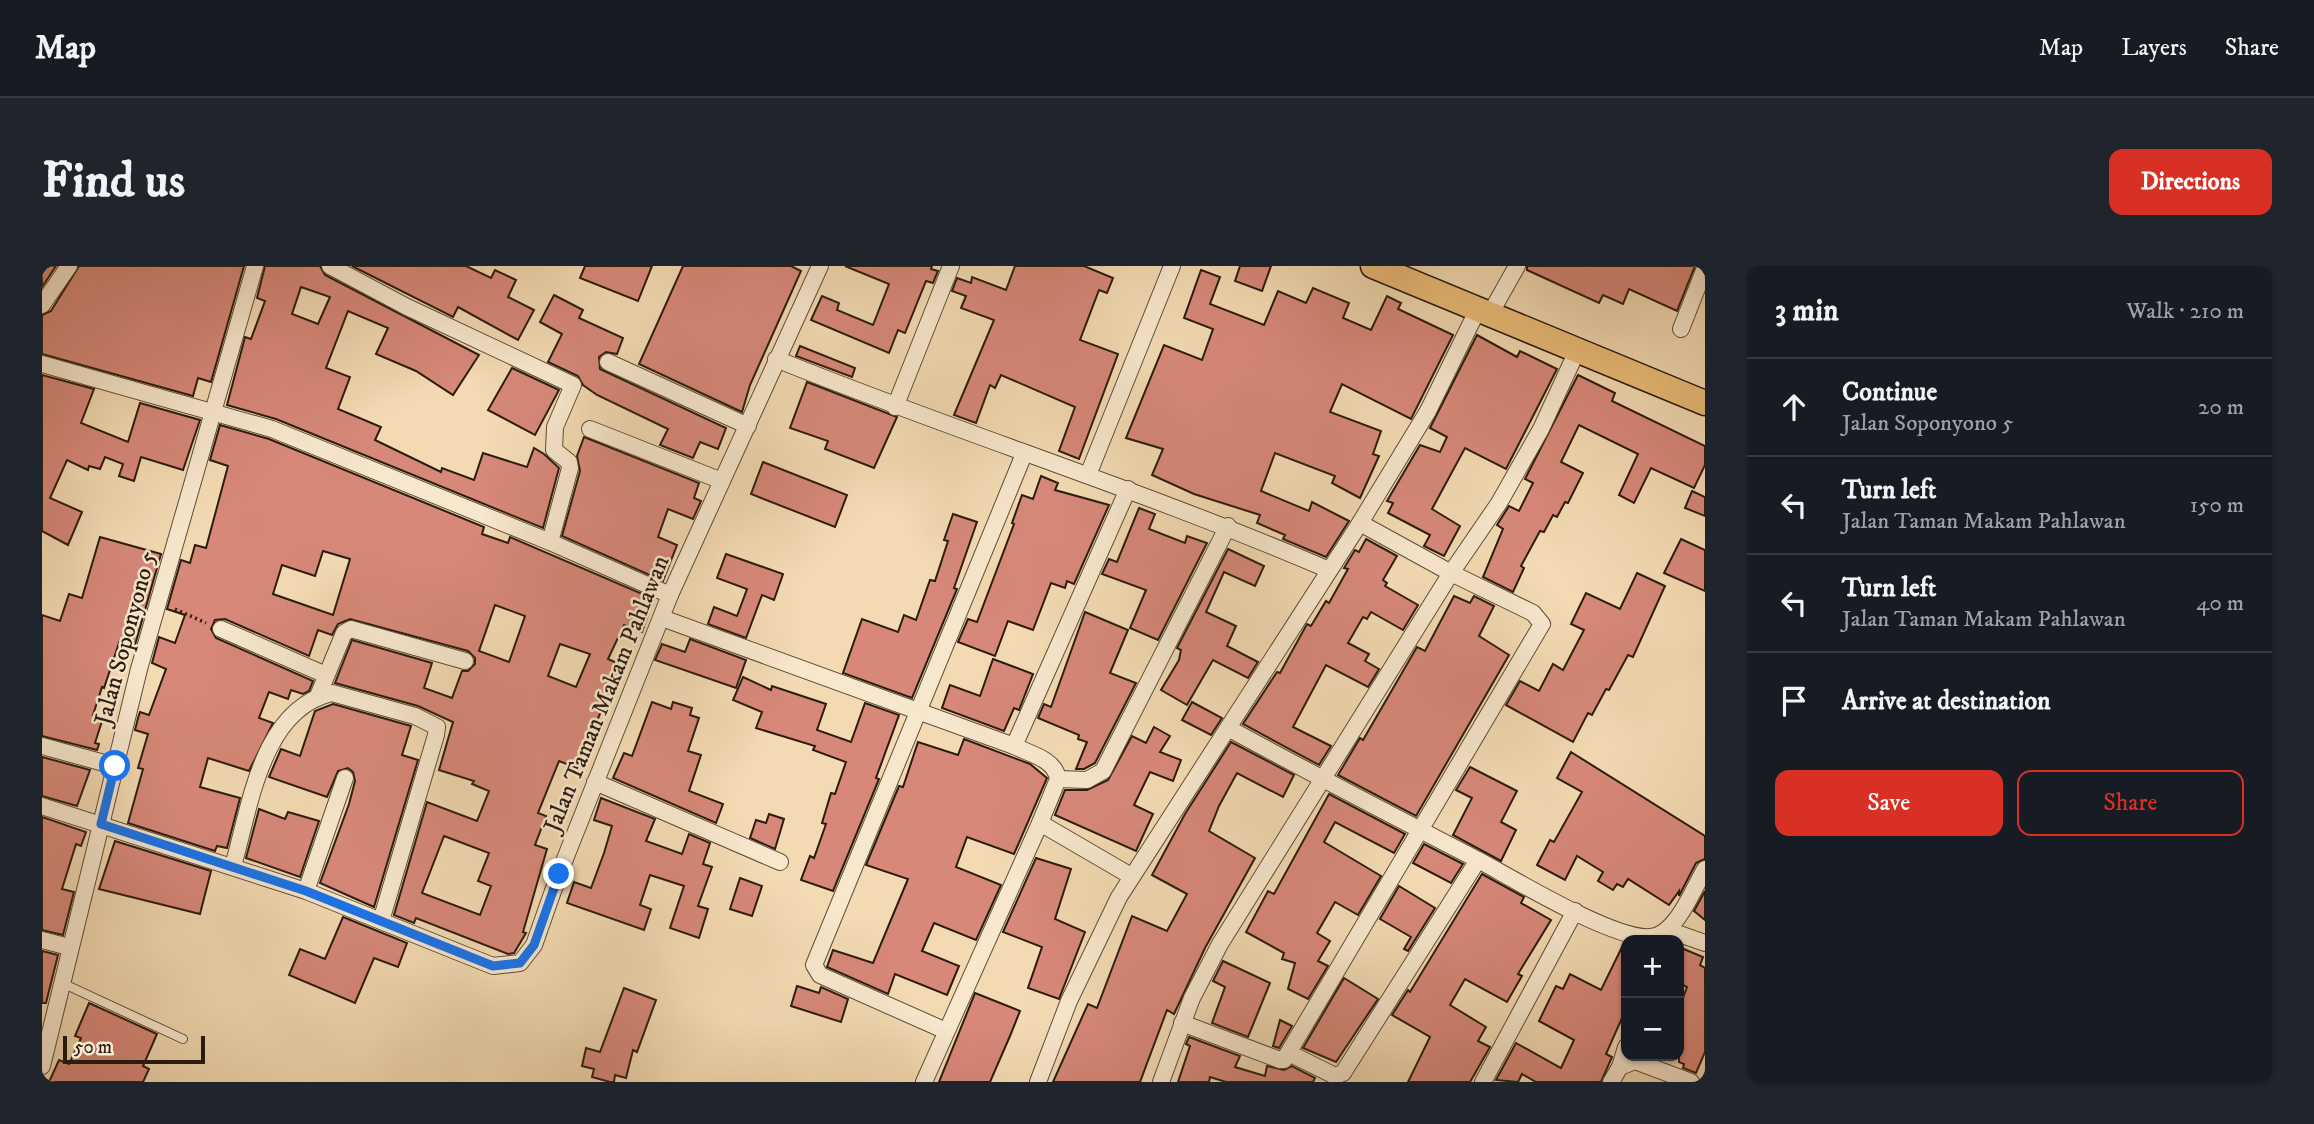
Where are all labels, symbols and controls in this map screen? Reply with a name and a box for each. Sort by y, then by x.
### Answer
text: Map [35,28,96,69]
text: Map [2039,33,2083,63]
text: Layers [2121,33,2187,63]
text: Share [2225,33,2279,63]
button: Directions [2109,149,2272,215]
text: Find us [42,151,185,213]
text: 3 min [1775,293,1839,330]
text: Walk · 210 m [2127,297,2244,326]
text: Continue [1842,376,1937,409]
icon: ahead [1775,388,1813,426]
text: 20 m [2198,393,2244,422]
text: Jalan Soponyono 5 [1842,409,2013,438]
text: Turn left [1842,474,1936,507]
icon: left [1775,486,1813,524]
text: 150 m [2190,491,2244,520]
text: Jalan Taman Makam Pahlawan [1842,507,2126,536]
street label: Jalan Soponyono 5 [88,548,164,730]
street label: Jalan Taman Makam Pahlawan [537,551,677,839]
text: Turn left [1842,572,1936,605]
icon: left [1775,584,1813,622]
text: 40 m [2196,589,2244,618]
text: Jalan Taman Makam Pahlawan [1842,605,2126,634]
icon: arrive [1775,682,1813,720]
text: Arrive at destination [1842,685,2051,718]
route start [99,750,130,781]
button: Save [1775,770,2003,836]
button: Share [2017,770,2244,836]
route end [543,858,574,889]
map controls [1621,935,1684,1061]
button: + [1621,935,1684,998]
button: − [1621,998,1684,1061]
scale bar [63,1033,205,1065]
text: 50 m [74,1036,112,1059]

